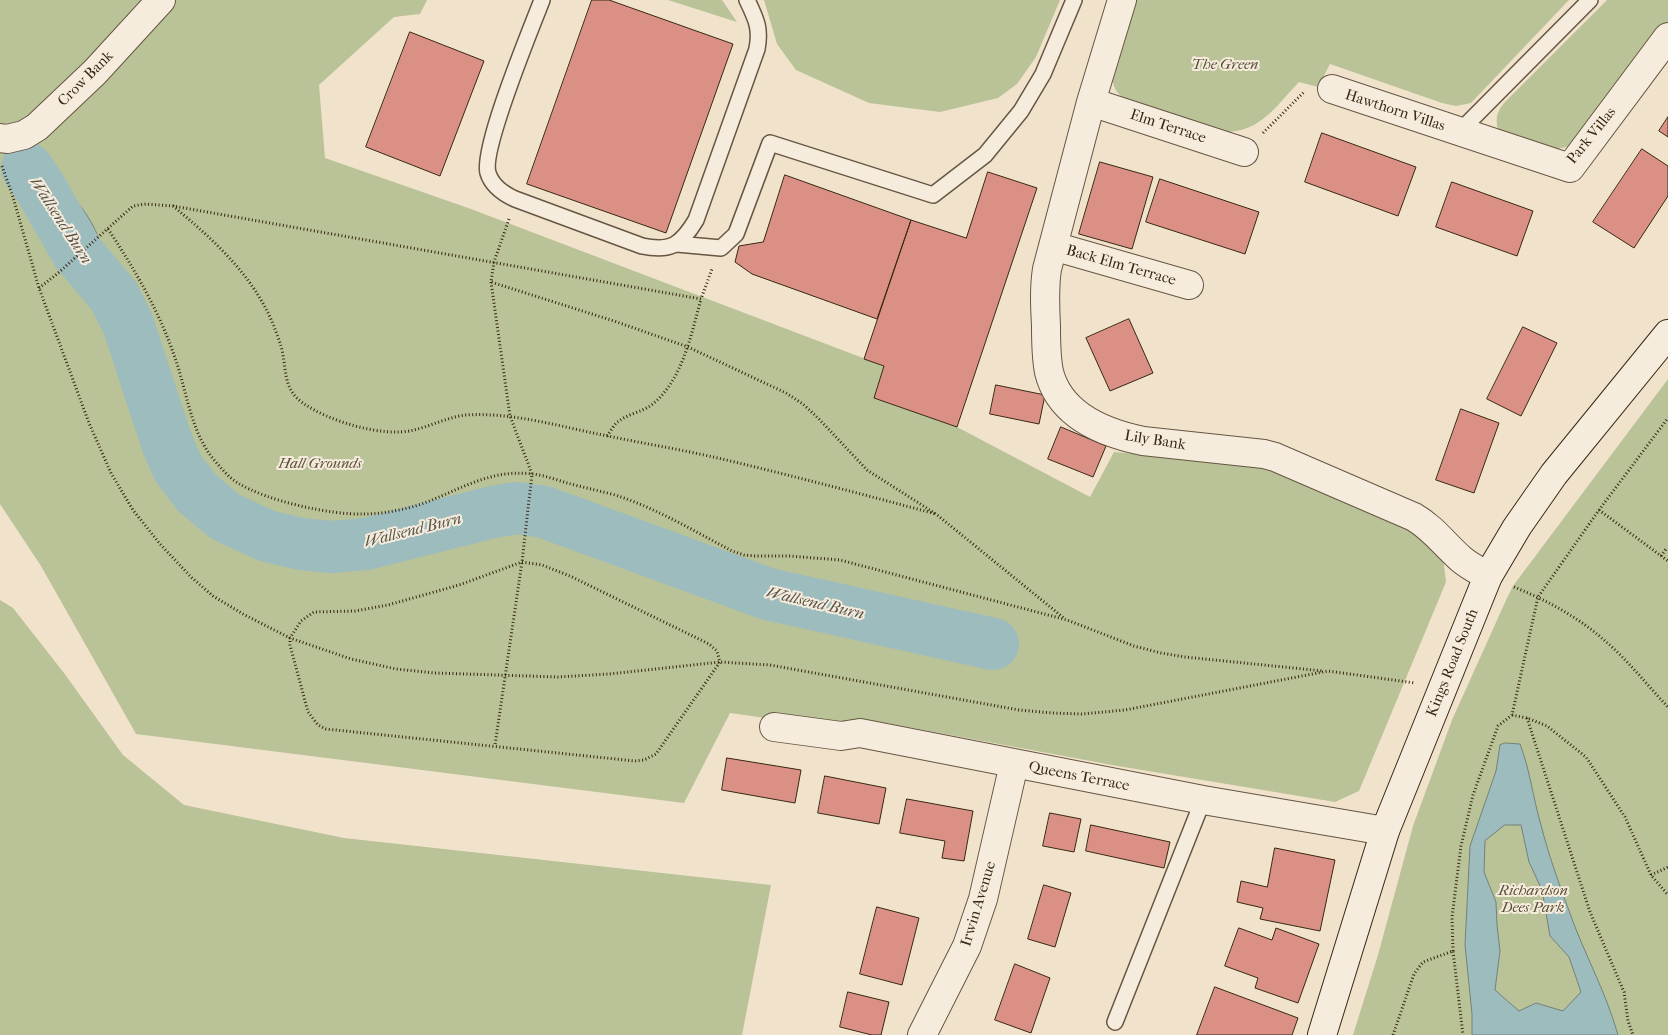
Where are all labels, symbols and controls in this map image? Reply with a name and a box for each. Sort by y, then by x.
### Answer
street label: Crow Bank [54,47,118,111]
park label: The Green [1192,56,1258,74]
street label: Hawthorn Villas [1343,86,1447,136]
street label: Park Villas [1564,104,1620,168]
street label: Elm Terrace [1128,106,1208,148]
water label: Wallsend Burn [25,174,95,268]
street label: Back Elm Terrace [1064,242,1178,290]
street label: Lily Bank [1123,427,1187,455]
park label: Hall Grounds [278,455,362,473]
water label: Wallsend Burn [362,510,464,552]
water label: Wallsend Burn [764,583,866,625]
street label: Kings Road South [1423,606,1483,720]
street label: Queens Terrace [1027,758,1131,796]
street label: Irwin Avenue [957,859,1001,949]
park label: Richardson Dees Park [1498,882,1568,917]

